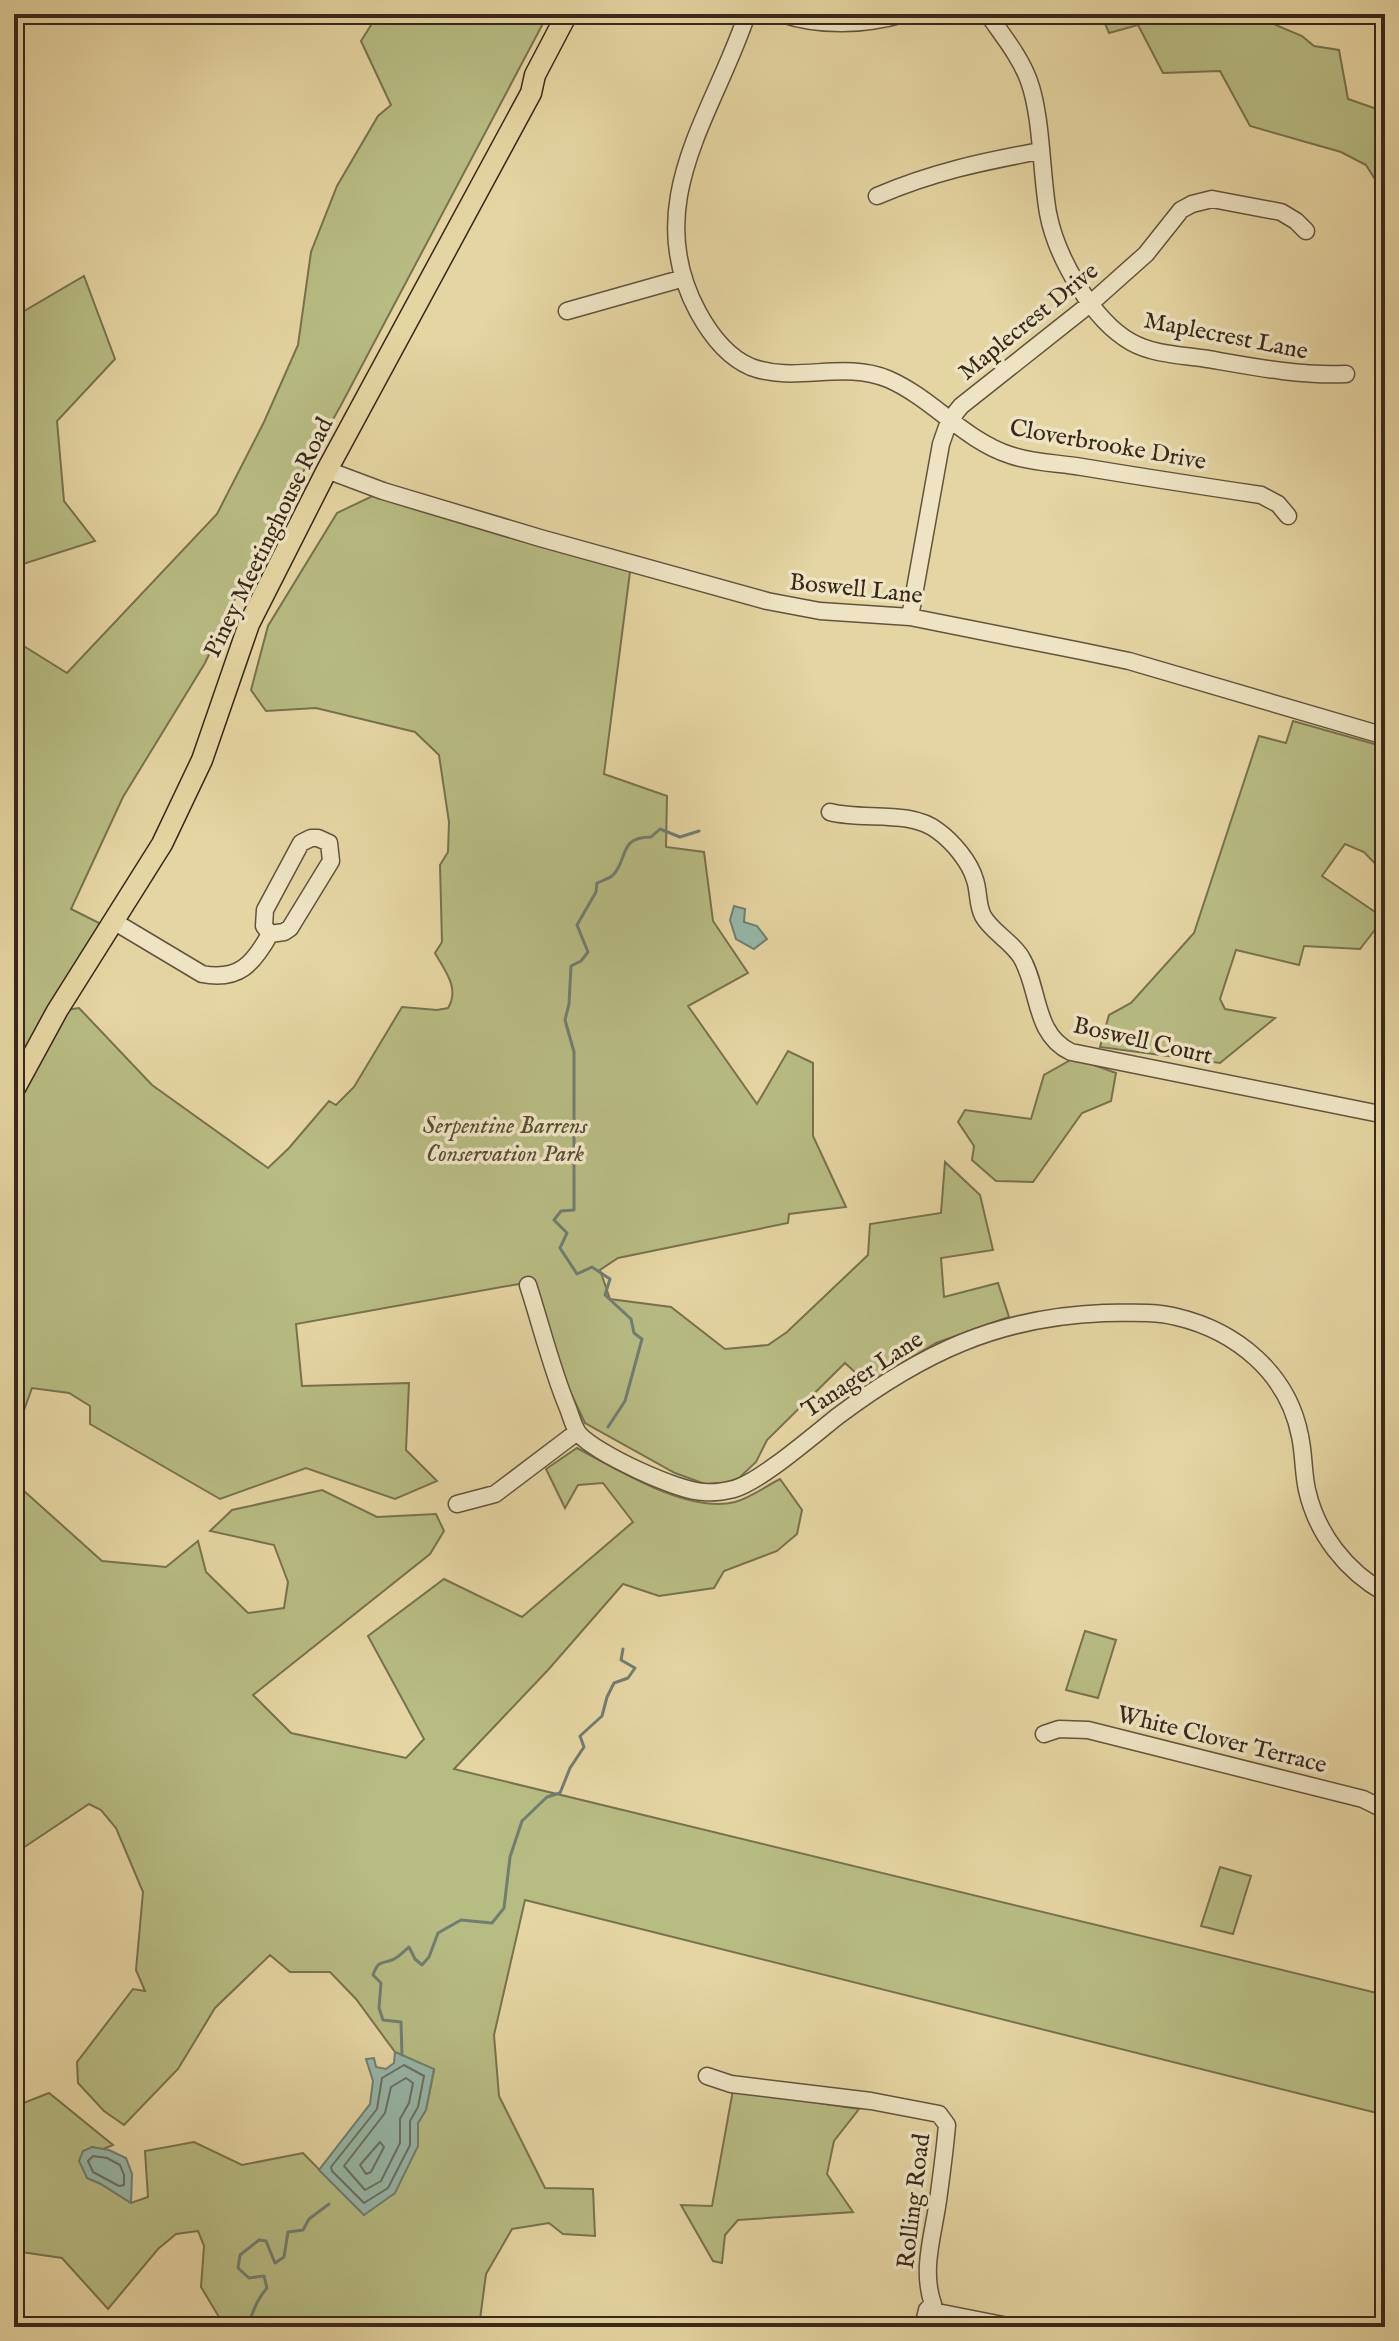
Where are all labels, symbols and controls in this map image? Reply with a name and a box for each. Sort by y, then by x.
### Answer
street label: Maplecrest Drive [953,256,1105,388]
street label: Maplecrest Lane [1141,305,1310,368]
street label: Piney Meetinghouse Road [198,413,341,663]
street label: Cloverbrooke Drive [1007,413,1208,478]
street label: Boswell Lane [788,567,924,612]
street label: Boswell Court [1070,1010,1215,1073]
park label: Serpentine Barrens Conservation Park [423,1111,588,1170]
street label: Tanager Lane [796,1325,929,1426]
street label: White Clover Terrace [1114,1699,1330,1782]
street label: Rolling Road [891,2132,938,2270]

